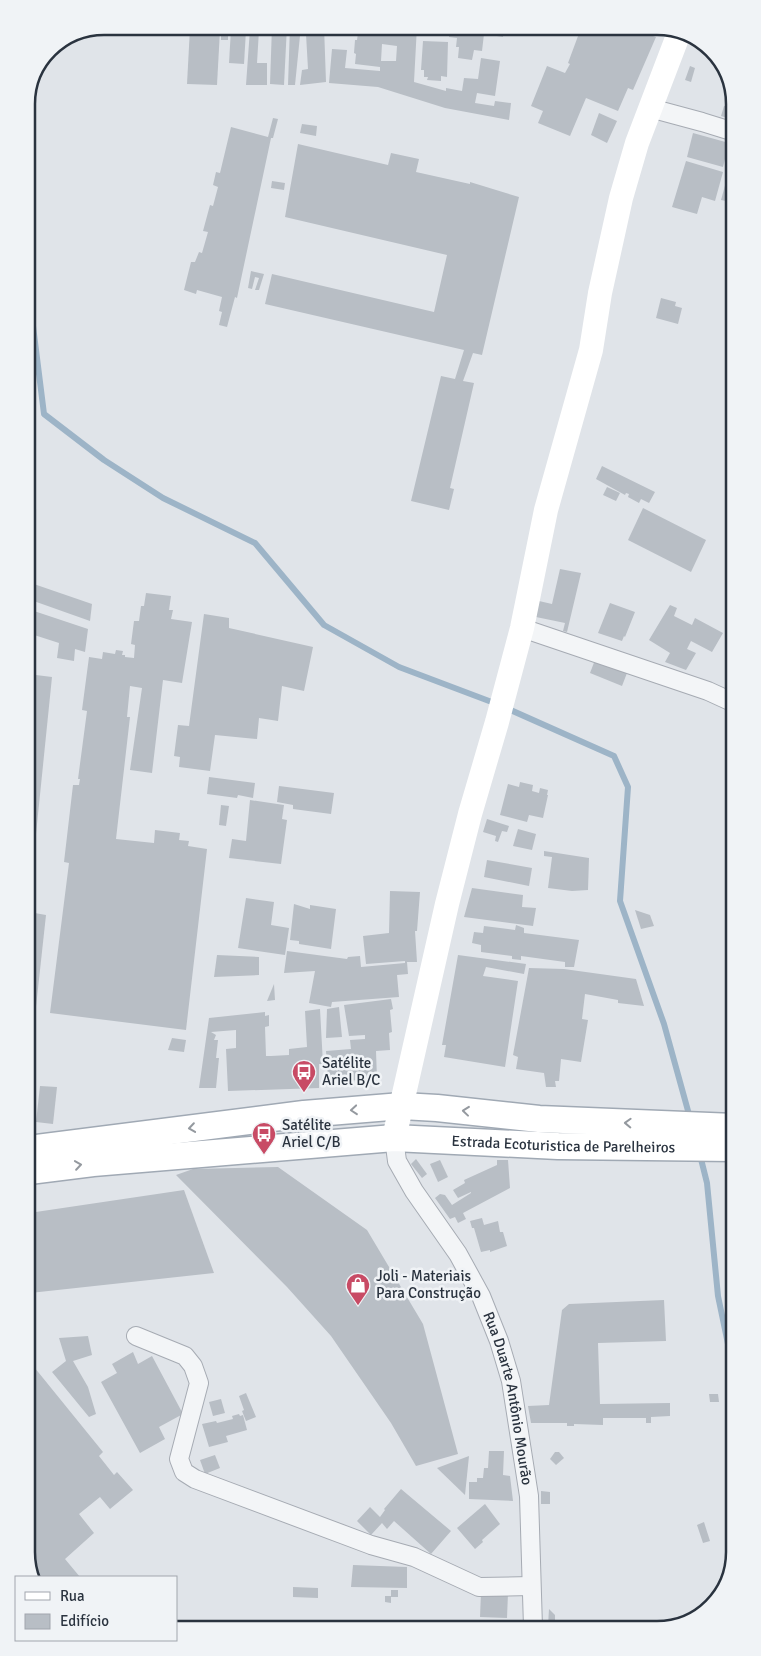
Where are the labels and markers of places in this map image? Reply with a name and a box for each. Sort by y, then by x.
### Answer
place label: Satélite Ariel B/C [322,1054,380,1089]
bus stop icon: Satélite Ariel B/C [291,1059,317,1093]
place label: Satélite Ariel C/B [282,1116,341,1151]
bus stop icon: Satélite Ariel C/B [251,1121,277,1155]
place label: Joli - Materiais Para Construção [376,1267,481,1302]
shop icon: Joli - Materiais Para Construção [345,1272,371,1306]

